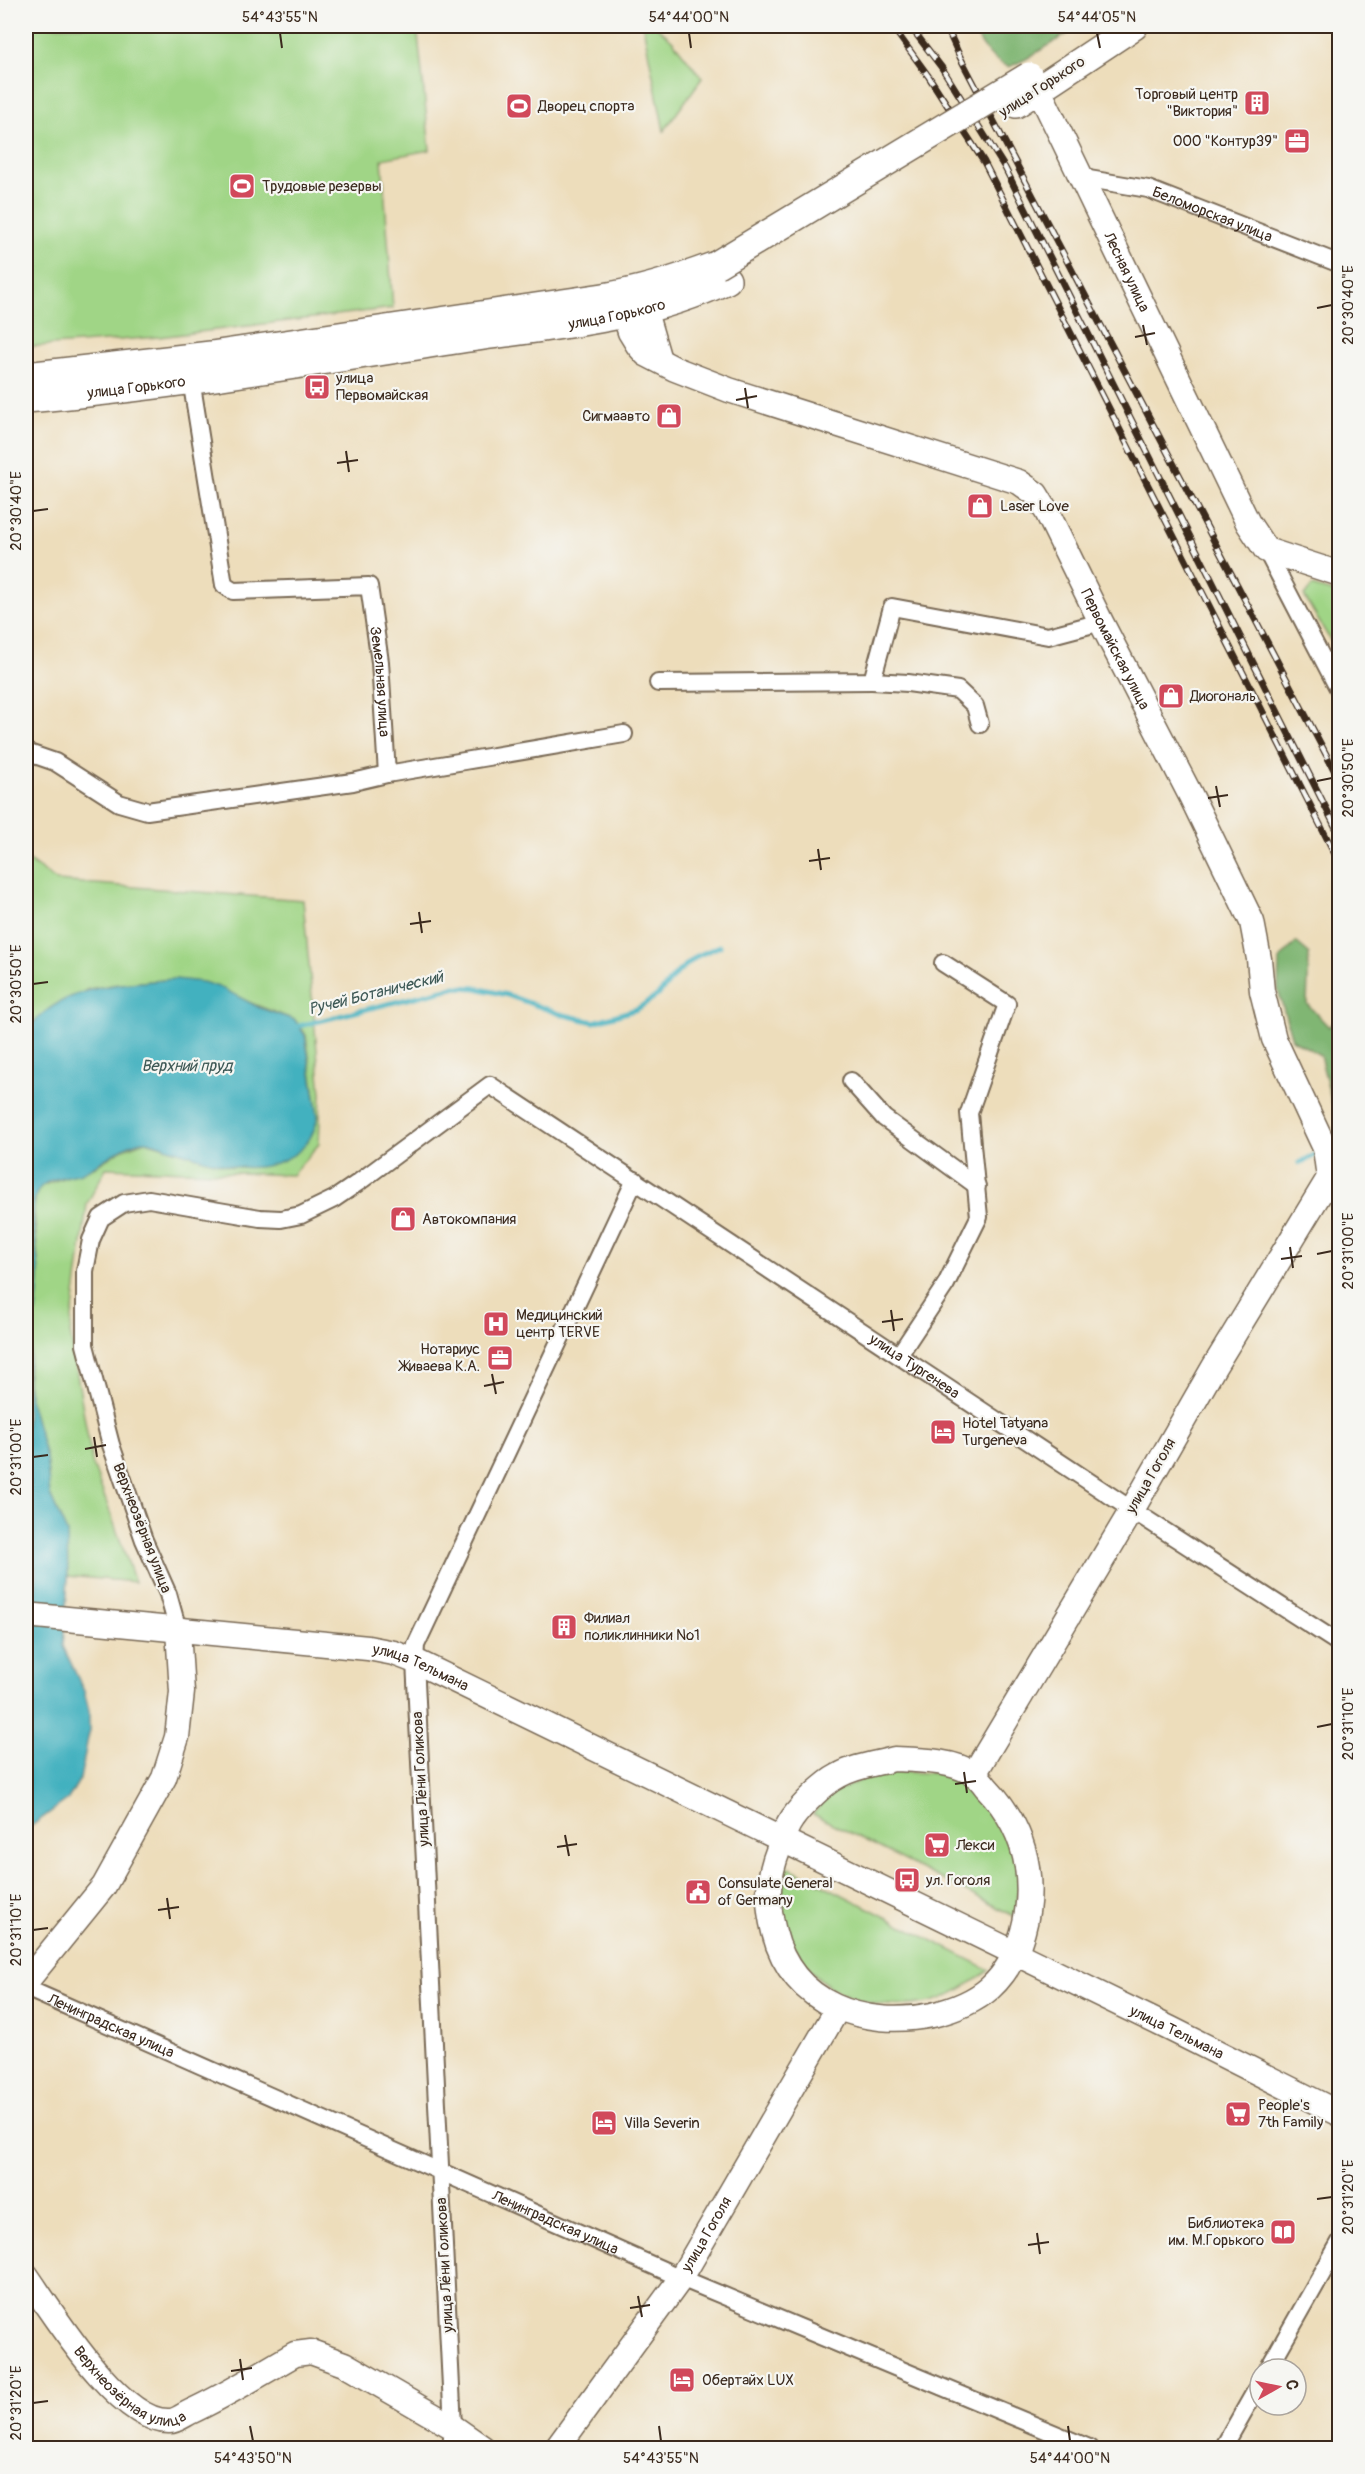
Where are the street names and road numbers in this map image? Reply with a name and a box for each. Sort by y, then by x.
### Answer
street label: улица Горького [995,52,1089,122]
street label: Беломорская улица [1150,182,1275,246]
street label: Лесная улица [1099,228,1154,315]
street label: улица Горького [566,295,668,334]
street label: улица Горького [85,372,187,403]
street label: Первомайская улица [1077,586,1154,713]
street label: Земельная улица [365,625,394,737]
street label: улица Тургенева [865,1329,963,1403]
street label: улица Гоголя [1121,1435,1180,1518]
street label: Верхнеозёрная улица [108,1460,176,1596]
street label: улица Тельмана [370,1639,472,1695]
street label: улица Лёни Голикова [408,1711,434,1848]
street label: Ленинградская улица [44,1989,177,2062]
street label: улица Тельмана [1126,2000,1227,2064]
street label: Ленинградская улица [488,2186,622,2259]
street label: улица Гоголя [677,2193,736,2276]
street label: улица Лёни Голикова [432,2197,458,2334]
street label: Верхнеозёрная улица [69,2342,190,2431]

